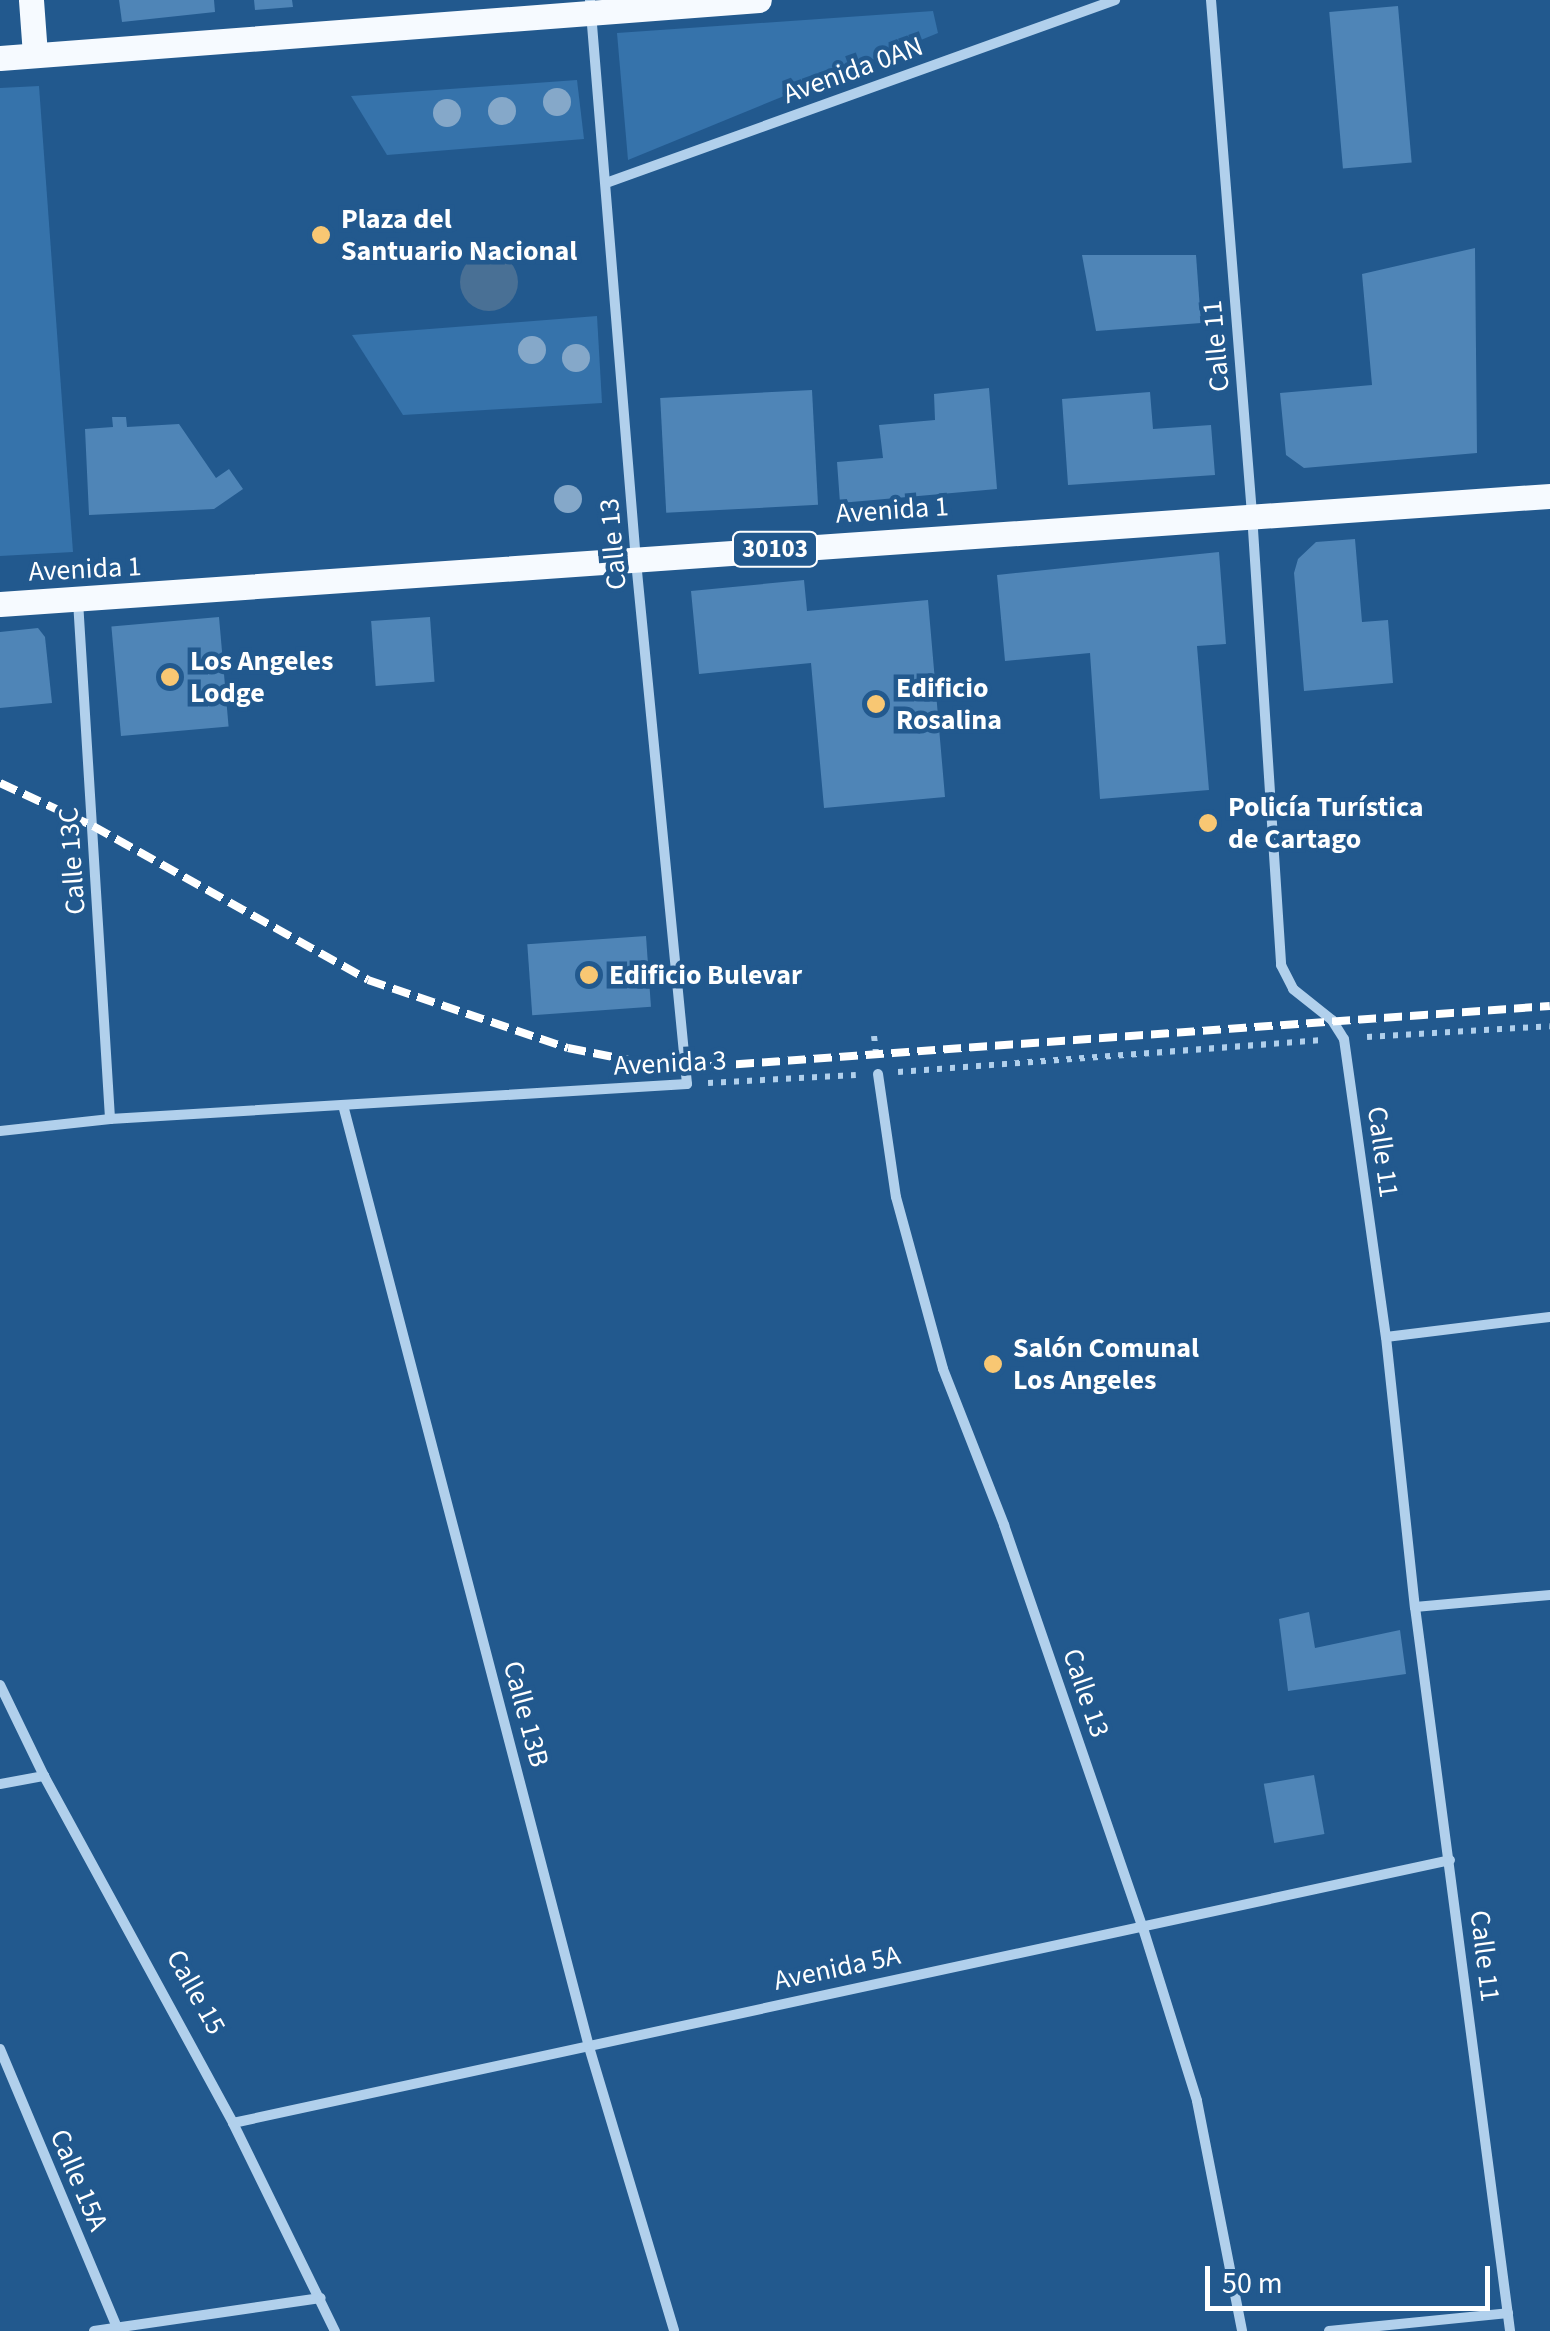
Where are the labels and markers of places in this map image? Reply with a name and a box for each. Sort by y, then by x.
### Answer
place label: Plaza del Santuario Nacional [341,202,577,268]
marker: Plaza del Santuario Nacional [310,224,332,246]
place label: Los Angeles Lodge [190,644,333,710]
marker: Los Angeles Lodge [159,666,181,688]
place label: Edificio Rosalina [896,671,1002,737]
marker: Edificio Rosalina [865,693,887,715]
place label: Policía Turística de Cartago [1228,790,1424,856]
marker: Policía Turística de Cartago [1197,812,1219,834]
place label: Edificio Bulevar [609,958,802,992]
marker: Edificio Bulevar [578,964,600,986]
place label: Salón Comunal Los Angeles [1013,1331,1199,1397]
marker: Salón Comunal Los Angeles [982,1353,1004,1375]

